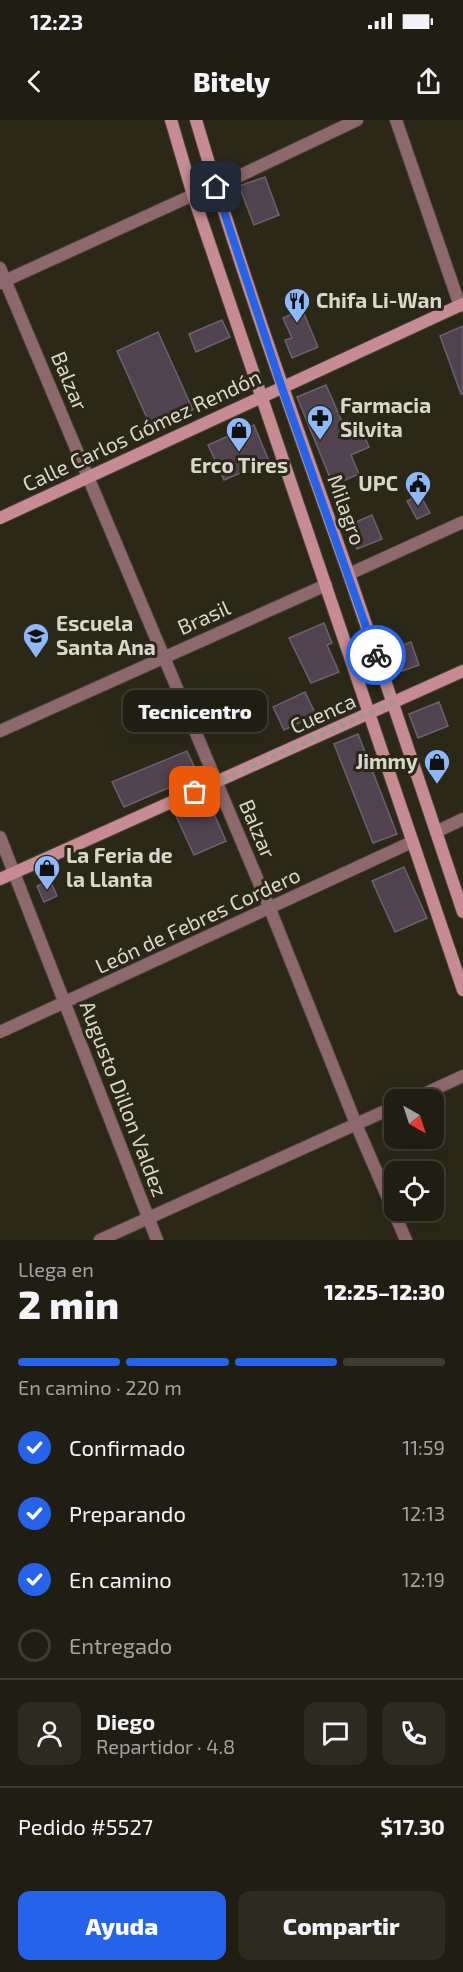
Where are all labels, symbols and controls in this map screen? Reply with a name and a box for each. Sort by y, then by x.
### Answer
text: 12:23 [30,8,83,34]
icon: back [18,65,51,98]
text: Bitely [193,65,270,97]
icon: share [412,65,445,98]
pin [190,161,241,212]
icon: home [199,170,232,203]
restaurant icon: Chifa Li-Wan [282,286,312,324]
place label: Chifa Li-Wan [316,287,442,312]
street label: Balzar [47,347,94,414]
street label: Calle Carlos Gómez Rendón [18,363,265,496]
place label: Farmacia Silvita [340,392,431,441]
pharmacy icon: Farmacia Silvita [305,403,335,441]
shop icon: Erco Tires [224,415,254,453]
place label: Erco Tires [190,452,288,477]
public building icon: UPC [403,469,433,507]
place label: UPC [358,470,398,495]
street label: Milagro [323,471,372,548]
street label: Brasil [173,594,234,639]
place label: Escuela Santa Ana [56,610,156,659]
school or university icon: Escuela Santa Ana [21,621,51,659]
courier [346,625,406,685]
icon: bike [360,639,393,672]
street label: Cuenca [286,687,359,738]
callout: Tecnicentro [123,690,267,732]
text: Tecnicentro [138,699,252,723]
shop icon: Jimmy [422,747,452,785]
place label: Jimmy [356,748,418,774]
pin [169,766,220,817]
icon: bag [178,775,211,808]
street label: Balzar [235,795,282,862]
place label: La Feria de la Llanta [66,842,173,891]
shop icon: La Feria de la Llanta [32,853,62,891]
street label: León de Febres Cordero [91,861,304,978]
street label: Augusto Dillon Valdez [75,997,173,1200]
north arrow [384,1089,444,1149]
map controls [384,1089,444,1221]
button: locate [384,1161,444,1221]
text: Llega en [18,1257,94,1281]
text: 12:25–12:30 [324,1278,445,1304]
text: 2 min [18,1280,119,1327]
text: En camino · 220 m [18,1375,182,1399]
icon: check [18,1431,51,1464]
text: Confirmado [69,1434,185,1460]
text: 11:59 [402,1435,445,1459]
icon: check [18,1497,51,1530]
text: Preparando [69,1500,186,1526]
text: 12:13 [402,1501,445,1525]
icon: check [18,1563,51,1596]
text: En camino [69,1566,172,1592]
text: 12:19 [402,1567,445,1591]
text: Entregado [69,1632,172,1658]
button: person [18,1702,81,1765]
button: chat [304,1702,367,1765]
button: phone [382,1702,445,1765]
text: Diego [96,1708,155,1734]
text: Repartidor · 4.8 [96,1734,235,1758]
text: Pedido #5527 [18,1813,153,1839]
text: $17.30 [380,1813,445,1839]
button: Ayuda [18,1891,226,1960]
button: Compartir [238,1891,445,1960]

